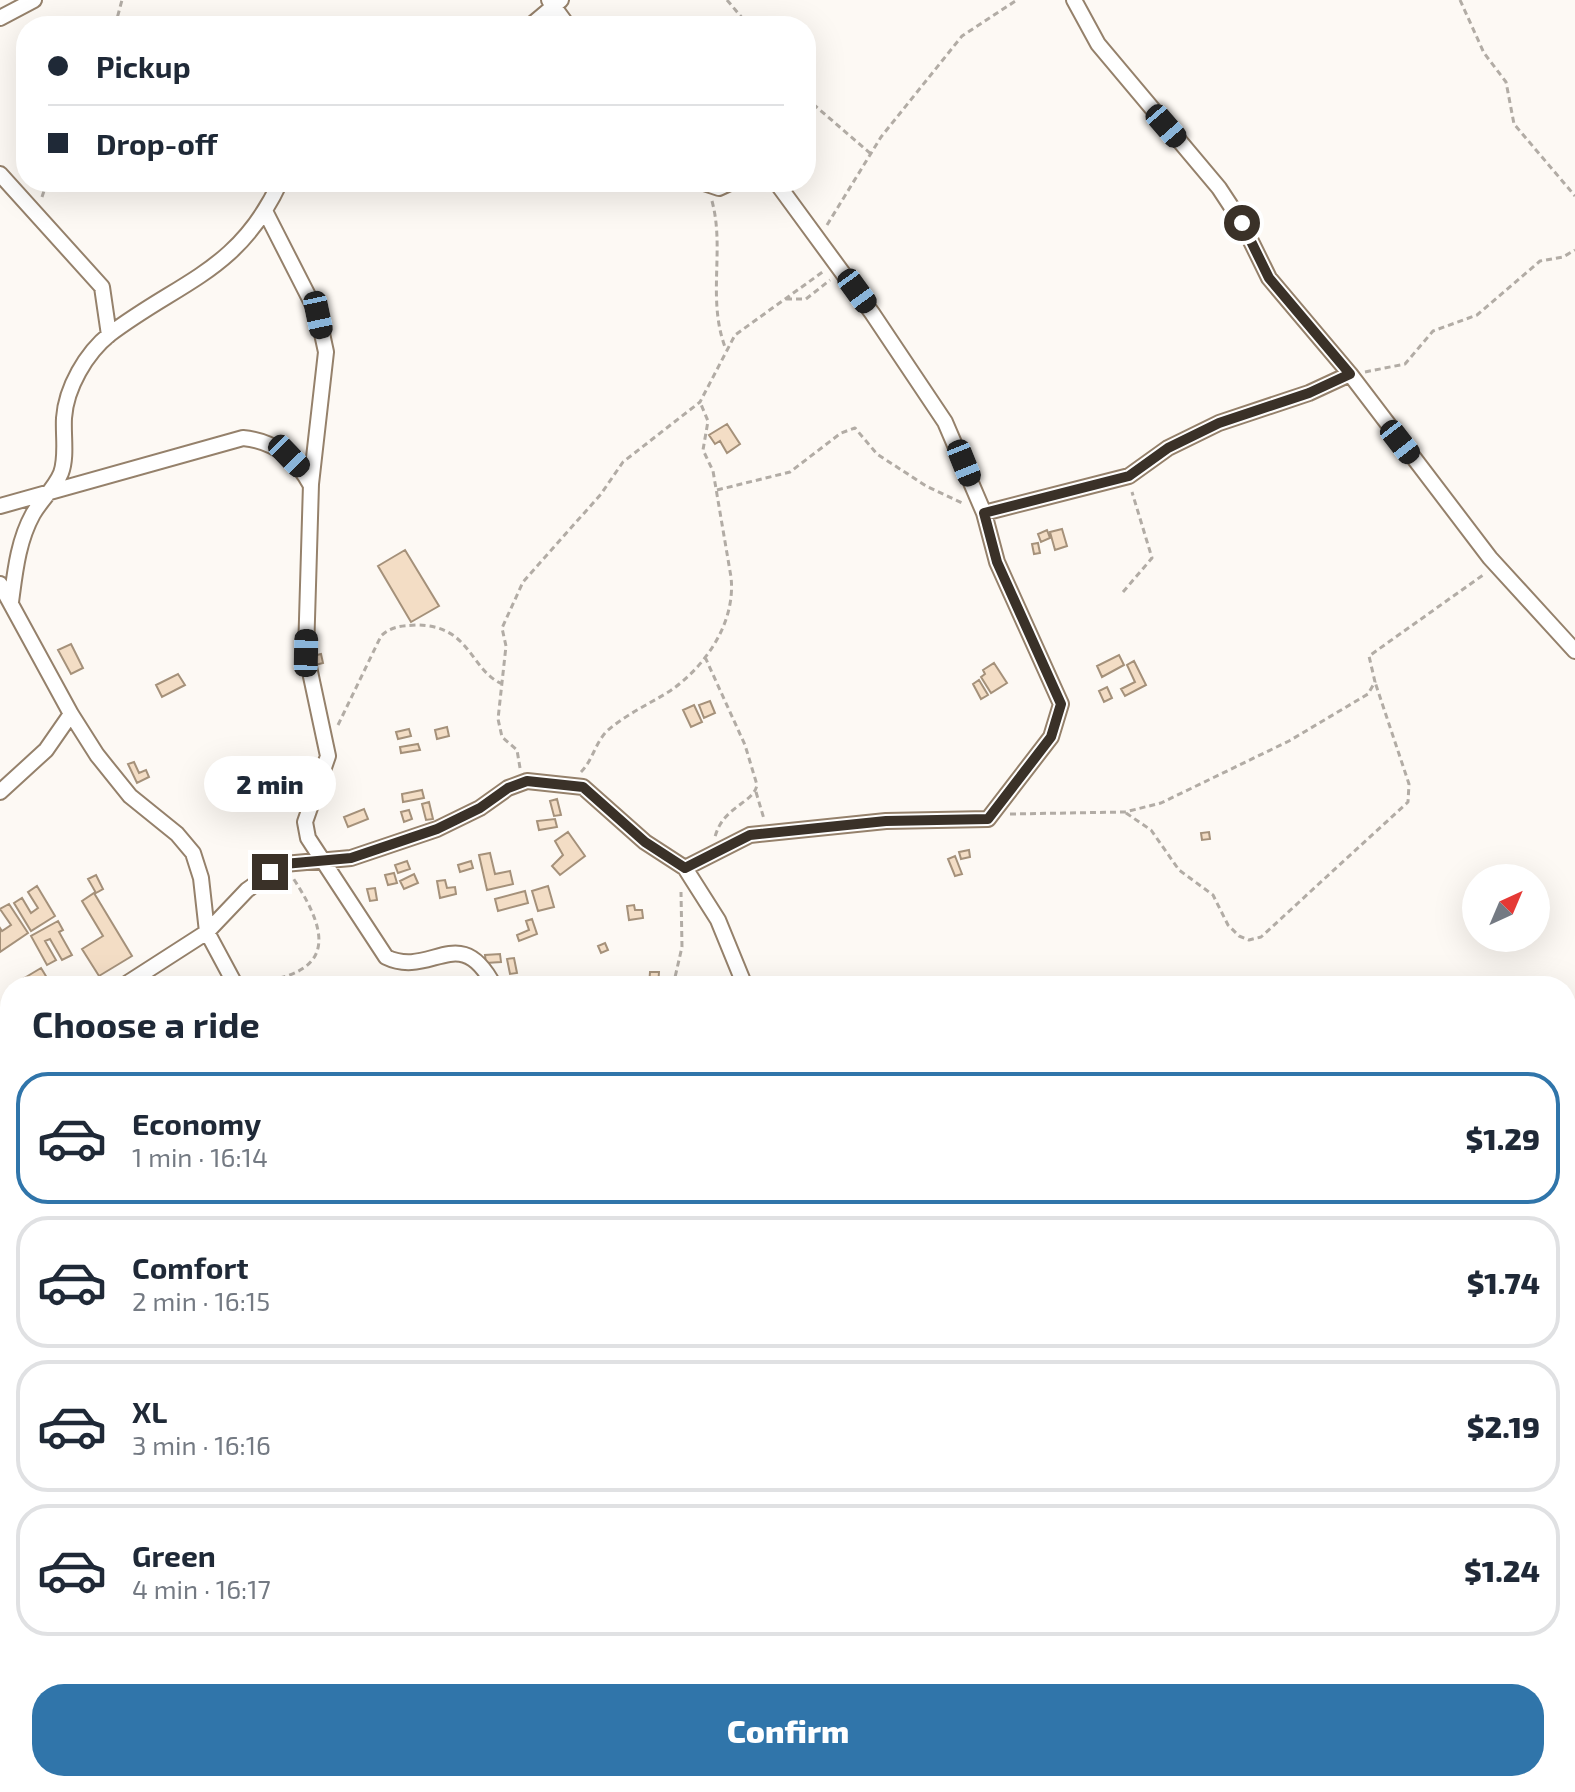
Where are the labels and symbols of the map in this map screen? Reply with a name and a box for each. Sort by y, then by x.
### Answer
car [1141,100,1191,152]
route start [1224,205,1260,241]
car [833,265,881,317]
car [301,289,335,341]
car [1376,416,1424,468]
car [264,430,314,482]
car [944,436,984,490]
car [294,629,318,677]
callout: 2 min [204,756,336,812]
route end [252,854,288,890]
north arrow [1462,864,1550,952]

